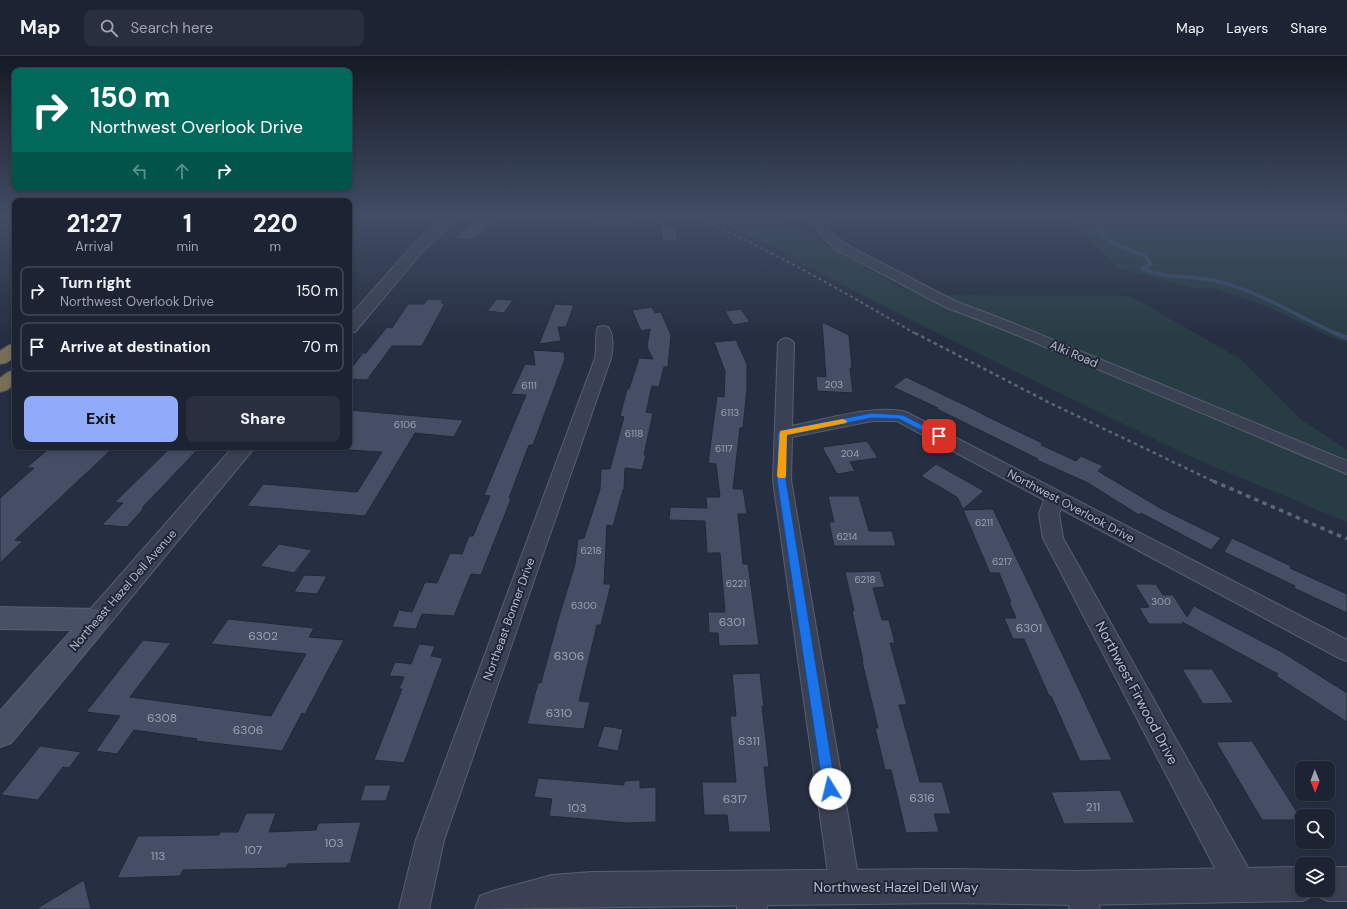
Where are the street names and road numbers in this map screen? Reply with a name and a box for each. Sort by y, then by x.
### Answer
street label: Alki Road [1048,337,1100,371]
street label: Northwest Overlook Drive [1005,466,1138,546]
street label: Northeast Hazel Dell Avenue [66,526,180,654]
street label: Northeast Bonner Drive [479,555,539,683]
street label: Northwest Firwood Drive [1092,618,1182,768]
street label: Northwest Hazel Dell Way [814,878,979,896]

